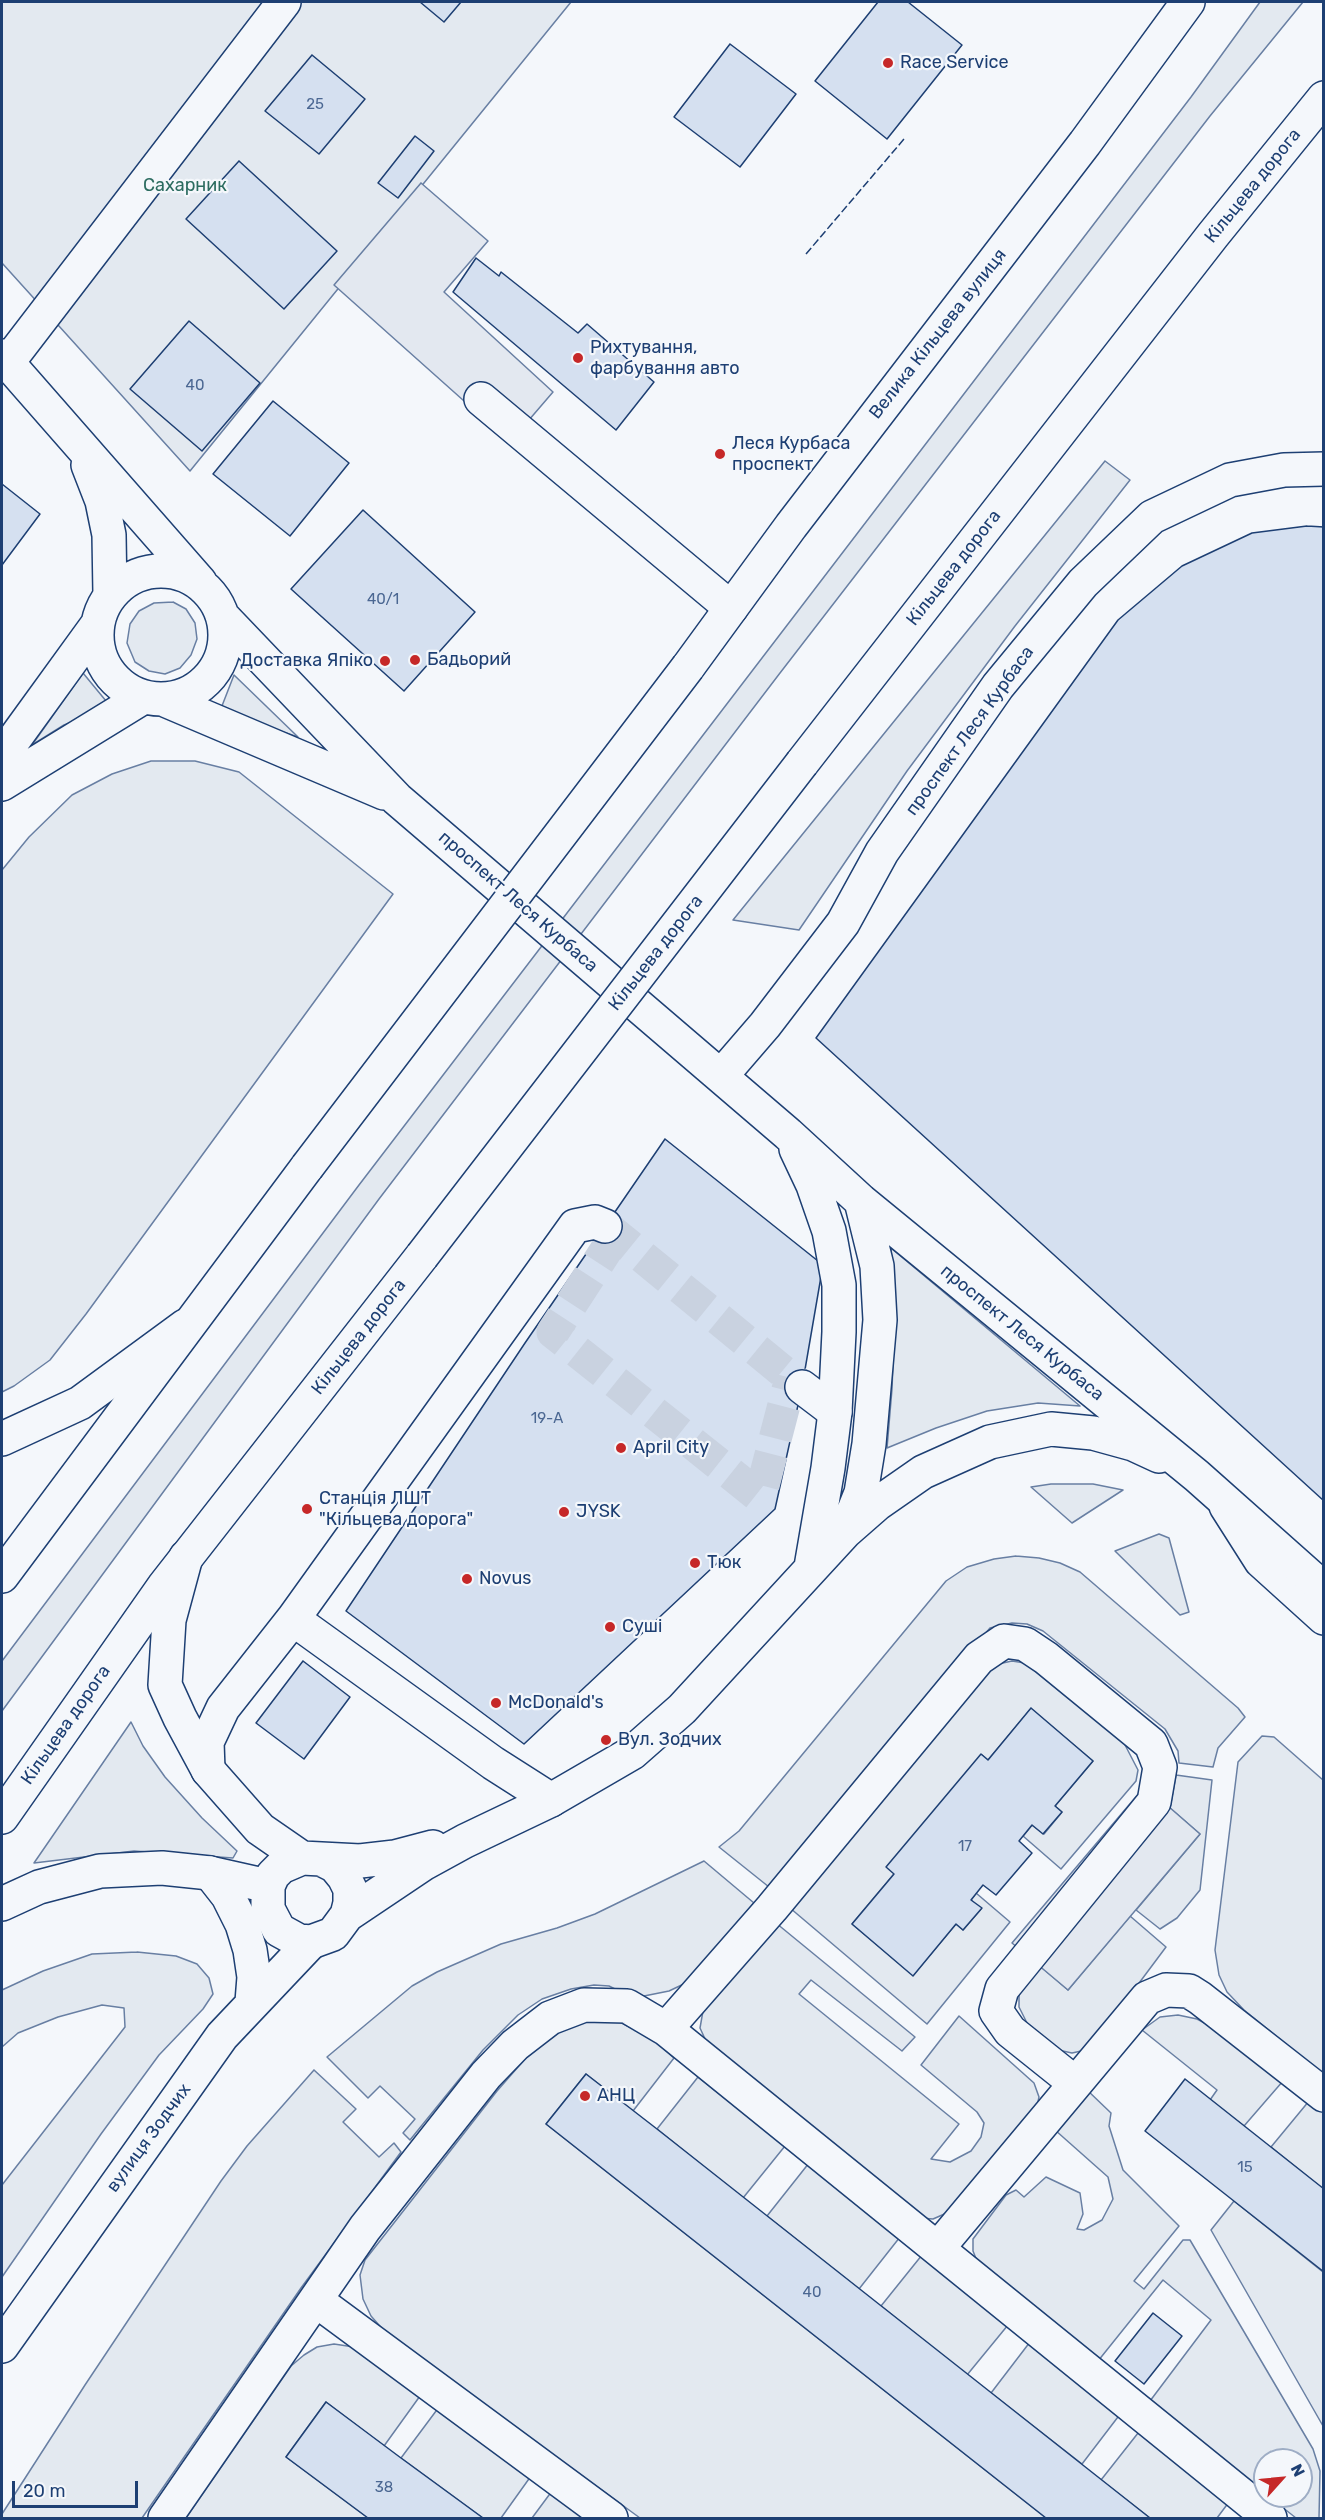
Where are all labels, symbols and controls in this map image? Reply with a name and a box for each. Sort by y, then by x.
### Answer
place label: Race Service [900,52,1009,74]
marker: Race Service [881,56,895,70]
house number: 25 [306,96,324,114]
street label: Кільцева дорога [1200,124,1306,248]
park label: Сахарник [143,175,227,197]
street label: Велика Кільцева вулиця [865,245,1011,423]
place label: Рихтування, фарбування авто [590,337,740,380]
marker: Рихтування, фарбування авто [571,351,585,365]
house number: 40 [186,377,204,395]
place label: Леся Курбаса проспект [732,433,850,476]
marker: Леся Курбаса проспект [713,447,727,461]
street label: Кільцева дорога [902,506,1006,630]
house number: 40/1 [367,591,399,609]
street label: проспект Леся Курбаса [901,642,1039,820]
place label: Бадьорий [427,649,511,671]
place label: Доставка Япіко [240,650,373,672]
marker: Бадьорий [408,653,422,667]
marker: Доставка Япіко [378,654,392,668]
street label: проспект Леся Курбаса [434,827,602,977]
street label: Кільцева дорога [604,891,708,1015]
street label: проспект Леся Курбаса [936,1260,1108,1406]
street label: Кільцева дорога [307,1275,411,1399]
house number: 19-А [531,1410,563,1428]
place label: April City [633,1437,709,1459]
marker: April City [614,1441,628,1455]
place label: Станція ЛШТ "Кільцева дорога" [319,1488,473,1530]
place label: JYSK [576,1501,621,1523]
marker: Станція ЛШТ "Кільцева дорога" [300,1502,314,1516]
marker: JYSK [557,1505,571,1519]
place label: Тюк [707,1552,741,1574]
marker: Тюк [688,1556,702,1570]
place label: Novus [479,1568,531,1590]
marker: Novus [460,1572,474,1586]
place label: Суші [622,1616,662,1638]
marker: Суші [603,1620,617,1634]
street label: Кільцева дорога [17,1661,115,1789]
place label: McDonald's [508,1692,604,1714]
marker: McDonald's [489,1696,503,1710]
place label: Вул. Зодчих [618,1729,722,1751]
marker: Вул. Зодчих [599,1733,613,1747]
house number: 17 [958,1838,972,1856]
street label: вулиця Зодчих [102,2079,196,2197]
place label: АНЦ [597,2085,635,2107]
marker: АНЦ [578,2089,592,2103]
house number: 15 [1237,2159,1253,2177]
house number: 40 [803,2284,821,2302]
north arrow [1253,2448,1313,2508]
text: N [1287,2461,1309,2480]
scale bar [15,2469,141,2507]
house number: 38 [375,2479,393,2497]
text: 20 m [23,2480,65,2502]

